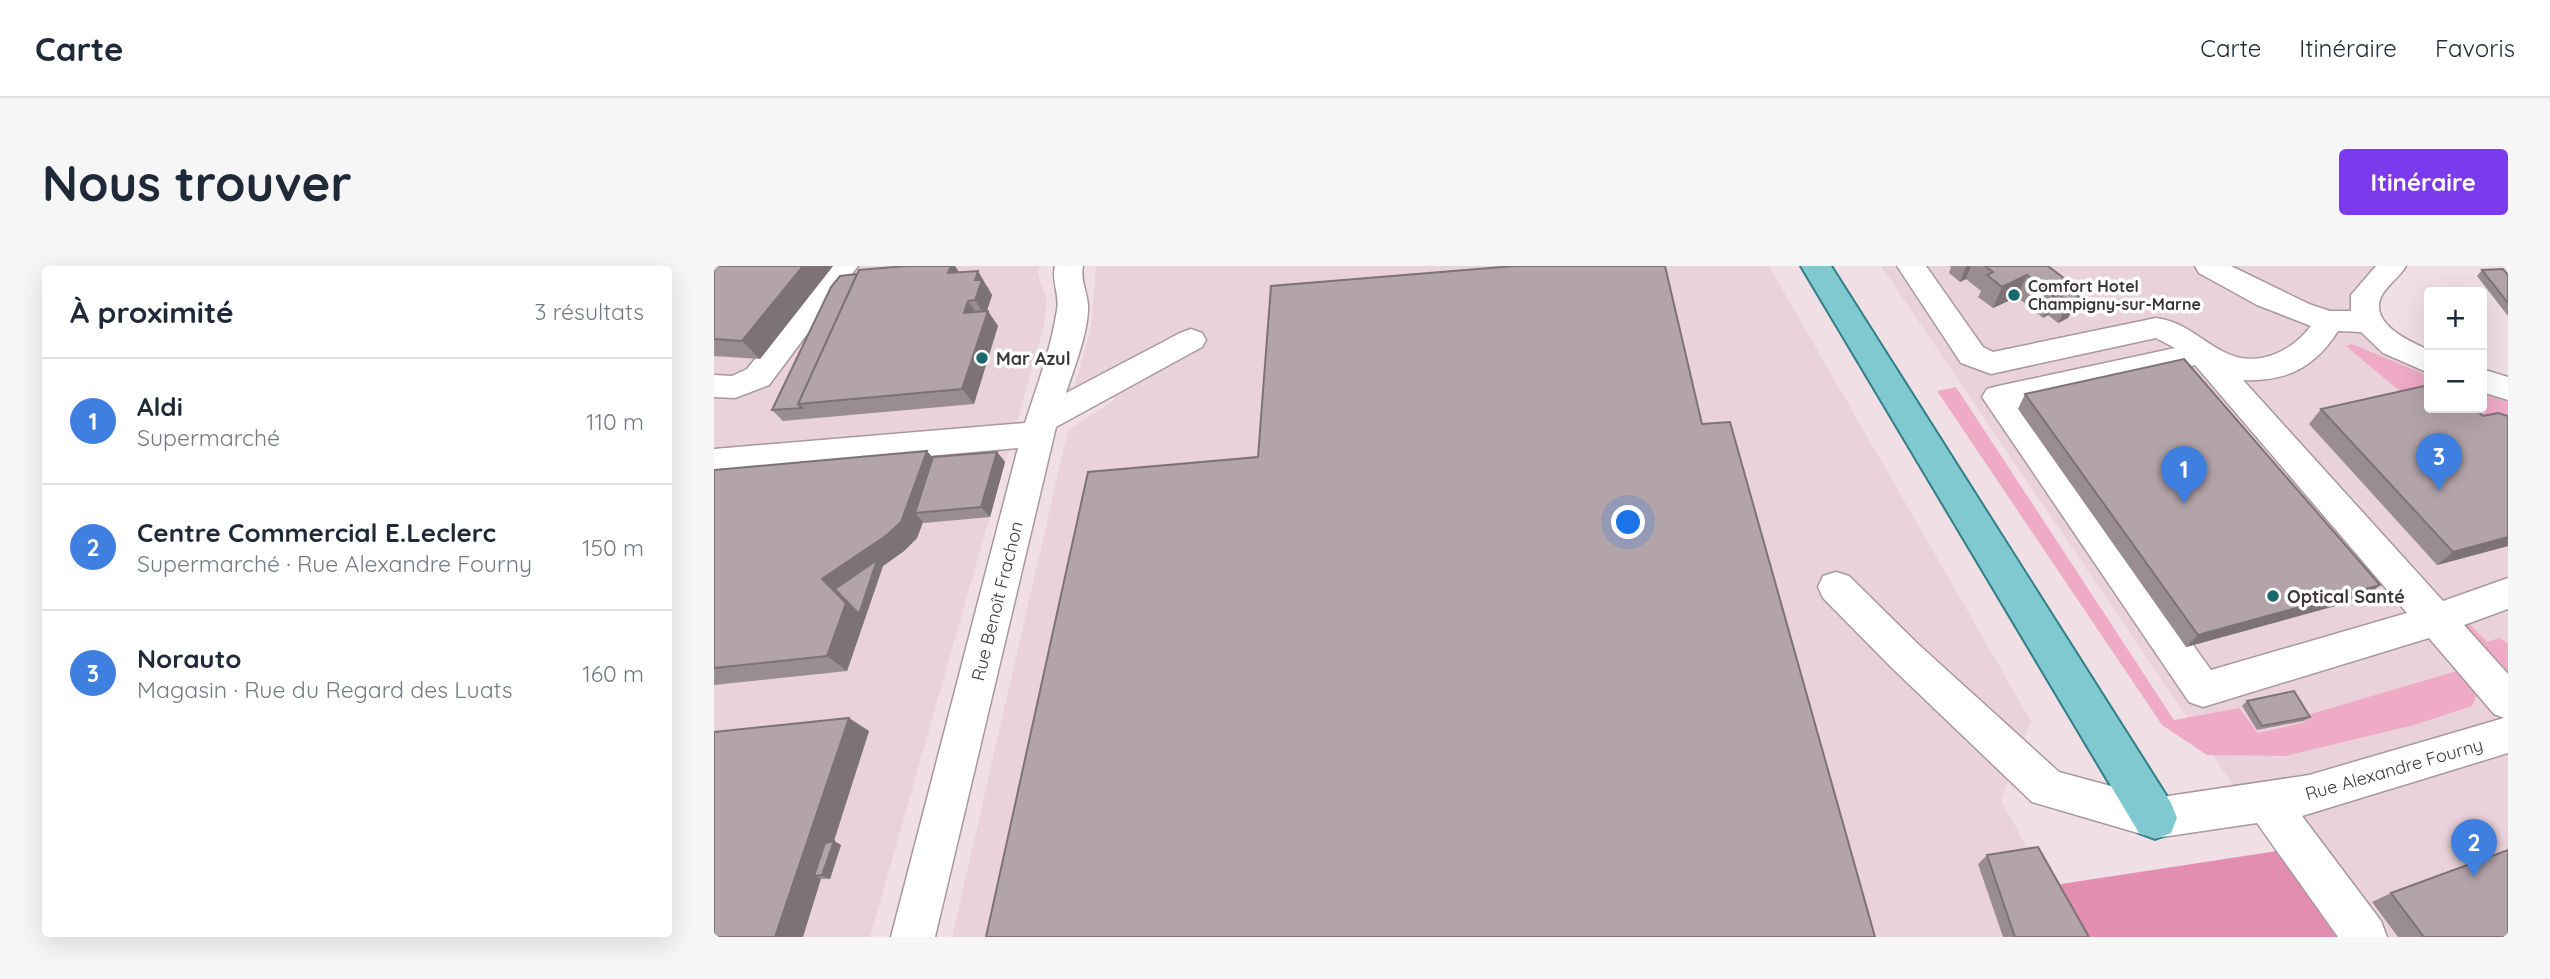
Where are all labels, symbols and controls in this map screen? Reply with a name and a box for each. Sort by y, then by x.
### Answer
text: Carte [35,28,124,69]
text: Carte [2200,33,2261,63]
text: Itinéraire [2299,33,2397,63]
text: Favoris [2435,33,2515,63]
button: Itinéraire [2339,149,2508,215]
text: Nous trouver [42,152,352,213]
place label: Comfort Hotel Champigny-sur-Marne [2028,276,2201,314]
marker: Comfort Hotel Champigny-sur-Marne [2006,287,2022,303]
map controls [2424,287,2487,413]
button: + [2424,287,2487,350]
text: À proximité [70,293,234,331]
text: 3 résultats [534,297,644,326]
place label: Mar Azul [996,347,1071,370]
marker: Mar Azul [974,350,990,366]
button: − [2424,350,2487,413]
text: Aldi [137,390,183,423]
text: 1 [89,407,97,436]
text: 110 m [586,407,644,436]
text: Supermarché [137,423,280,452]
pin: 3 [2416,433,2462,491]
pin: 1 [2161,446,2207,504]
your location [1611,505,1645,539]
text: Centre Commercial E.Leclerc [137,516,496,549]
street label: Rue Benoît Frachon [966,519,1028,683]
text: 2 [86,533,100,562]
text: 150 m [582,533,644,562]
text: Supermarché · Rue Alexandre Fourny [137,549,532,578]
place label: Optical Santé [2287,585,2405,608]
marker: Optical Santé [2265,588,2281,604]
text: Norauto [137,642,241,675]
text: 3 [87,659,99,688]
text: 160 m [582,659,644,688]
text: Magasin · Rue du Regard des Luats [137,675,513,704]
street label: Rue Alexandre Fourny [2302,733,2486,805]
pin: 2 [2451,819,2497,877]

